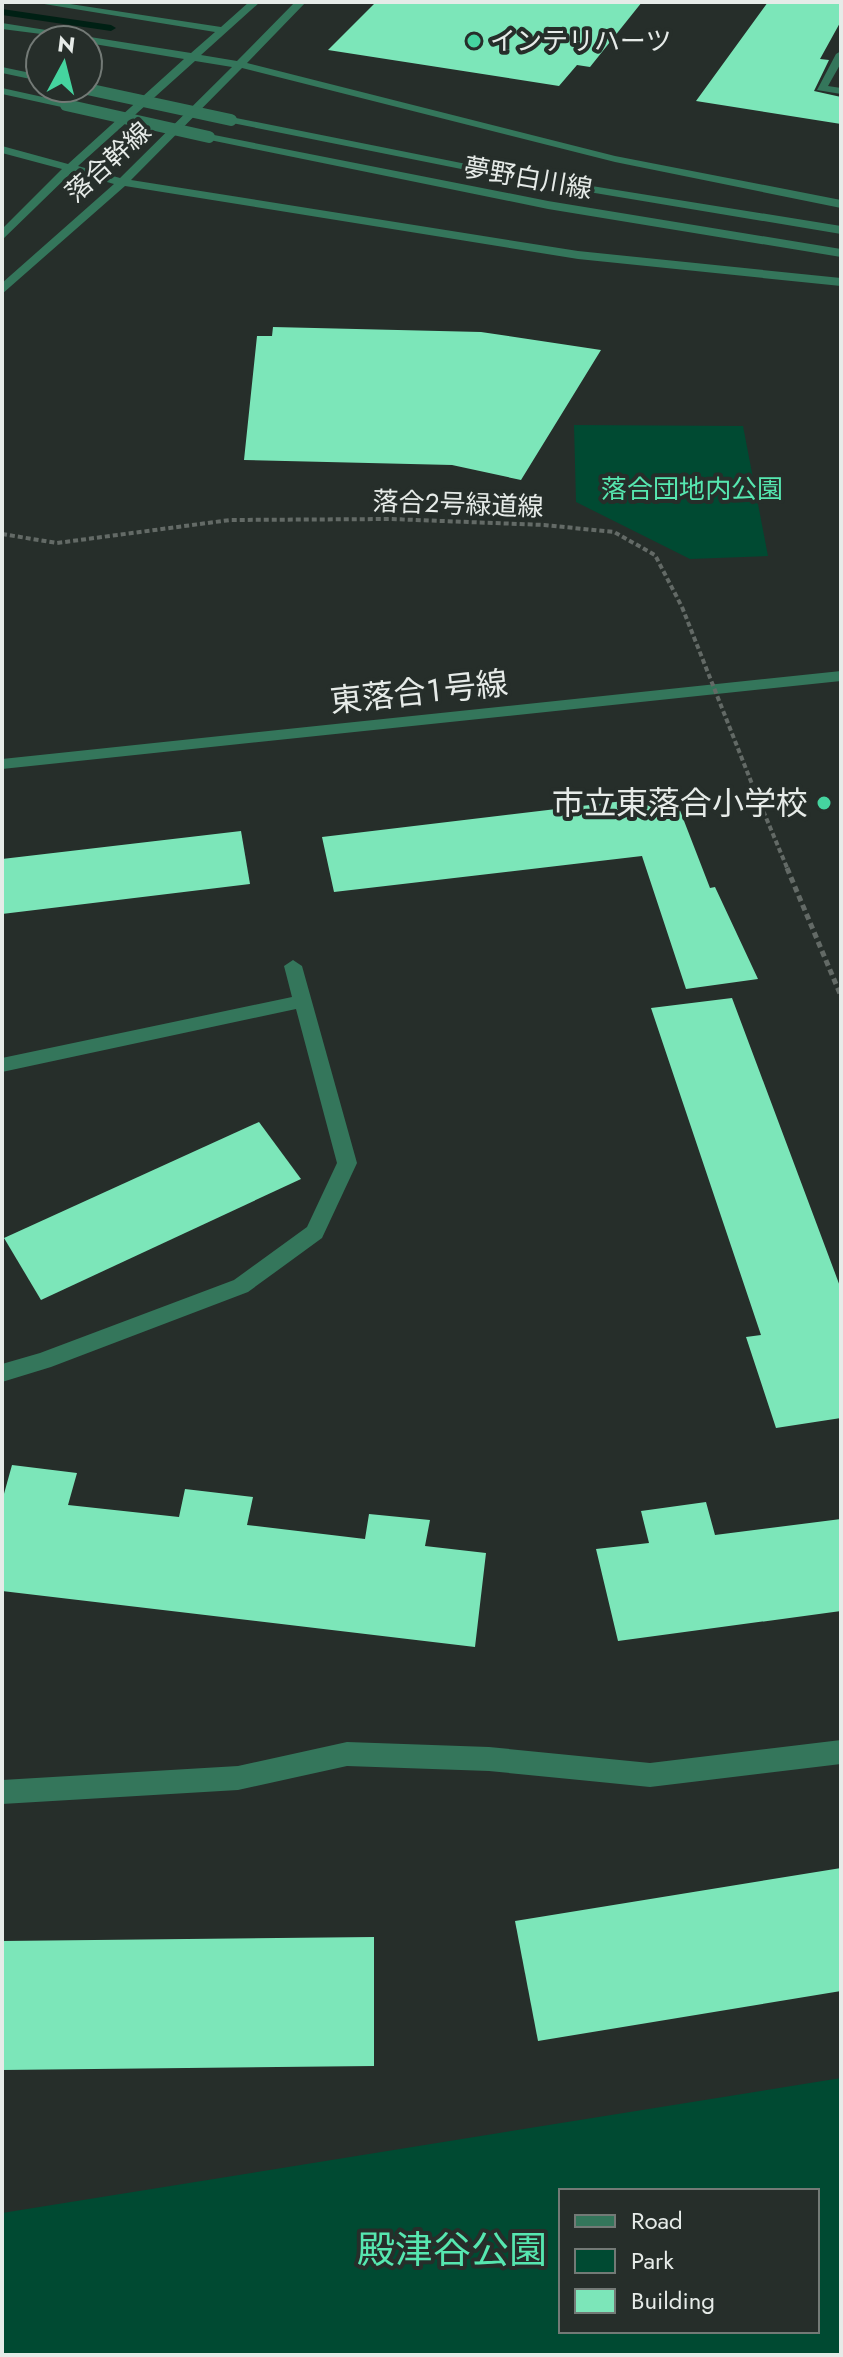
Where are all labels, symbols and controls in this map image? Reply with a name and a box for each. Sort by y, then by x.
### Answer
place label: インテリハーツ [490,22,671,60]
north arrow [24,24,104,104]
text: N [56,27,77,61]
marker: インテリハーツ [465,32,483,50]
street label: 落合幹線 [57,113,159,211]
street label: 夢野白川線 [461,148,595,208]
park label: 落合団地内公園 [601,470,783,508]
street label: 落合２号緑道線 [372,482,544,526]
street label: 東落合１号線 [328,660,510,724]
place label: 市立東落合小学校 [552,780,808,826]
marker: 市立東落合小学校 [815,794,833,812]
legend [559,2189,819,2333]
text: Road [631,2203,683,2238]
park label: 殿津谷公園 [357,2222,547,2277]
text: Park [631,2243,674,2278]
text: Building [631,2283,715,2318]

